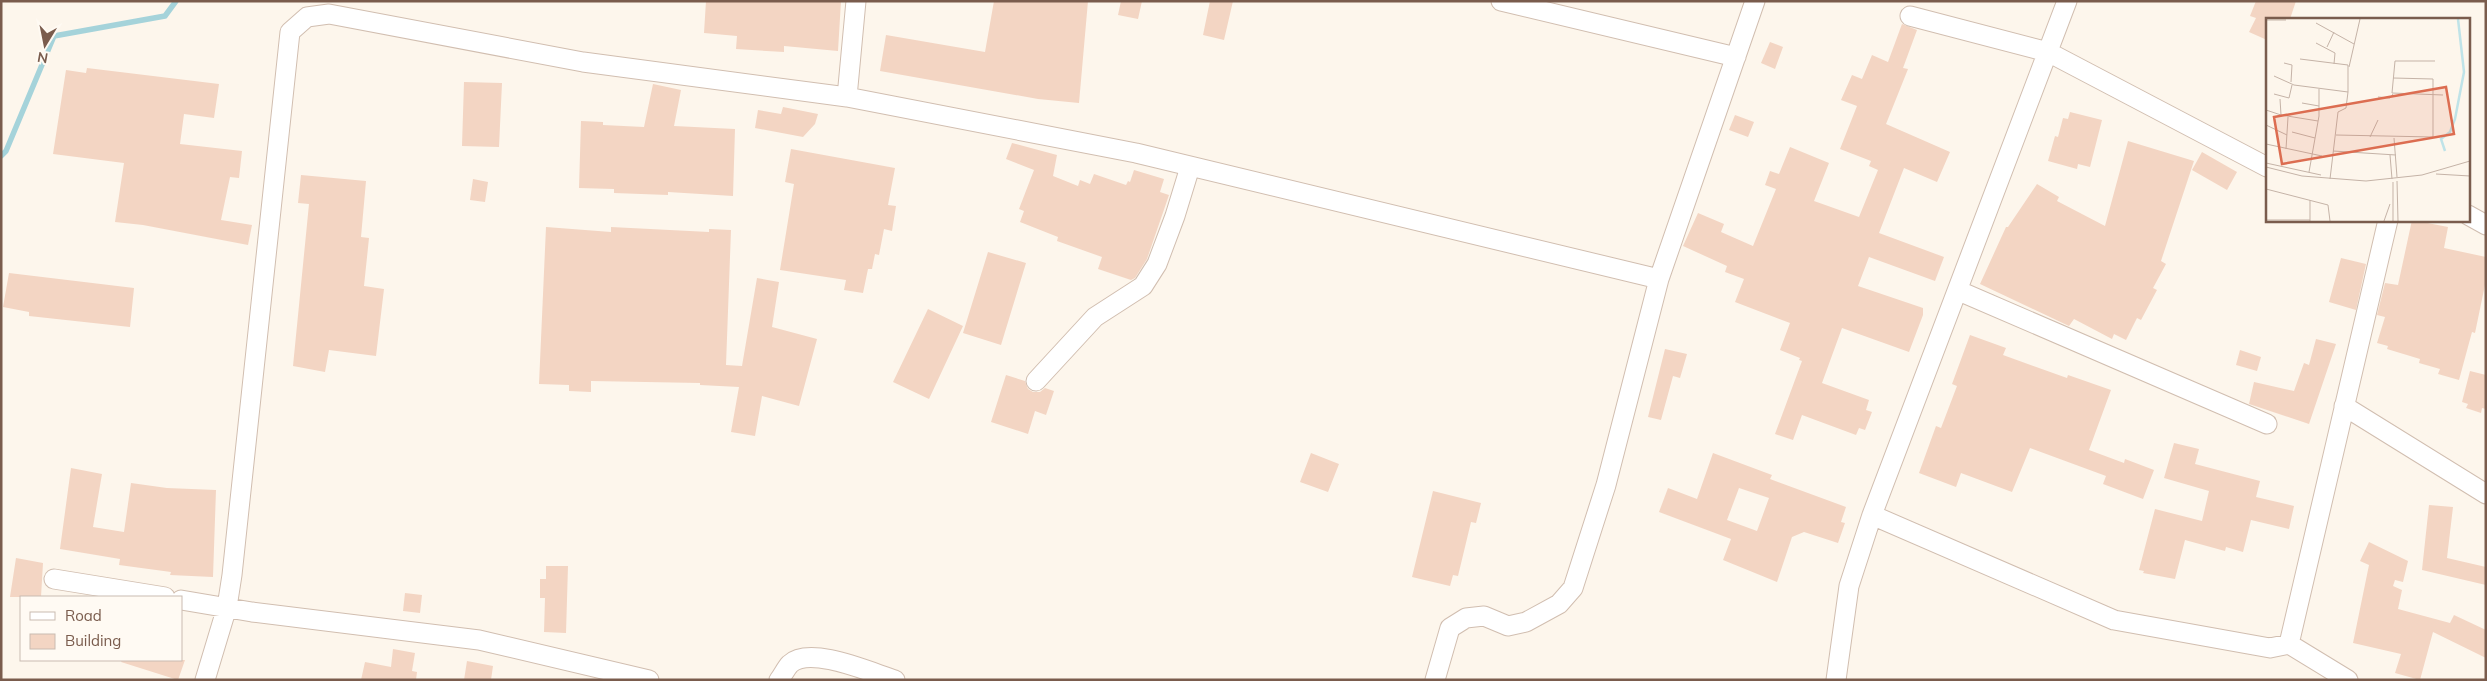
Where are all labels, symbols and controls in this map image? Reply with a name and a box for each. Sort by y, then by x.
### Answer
inset map [2266,18,2470,221]
north arrow [20,20,70,70]
text: N [36,48,50,68]
legend [20,596,182,661]
text: Road [65,606,102,625]
text: Building [65,631,121,650]

